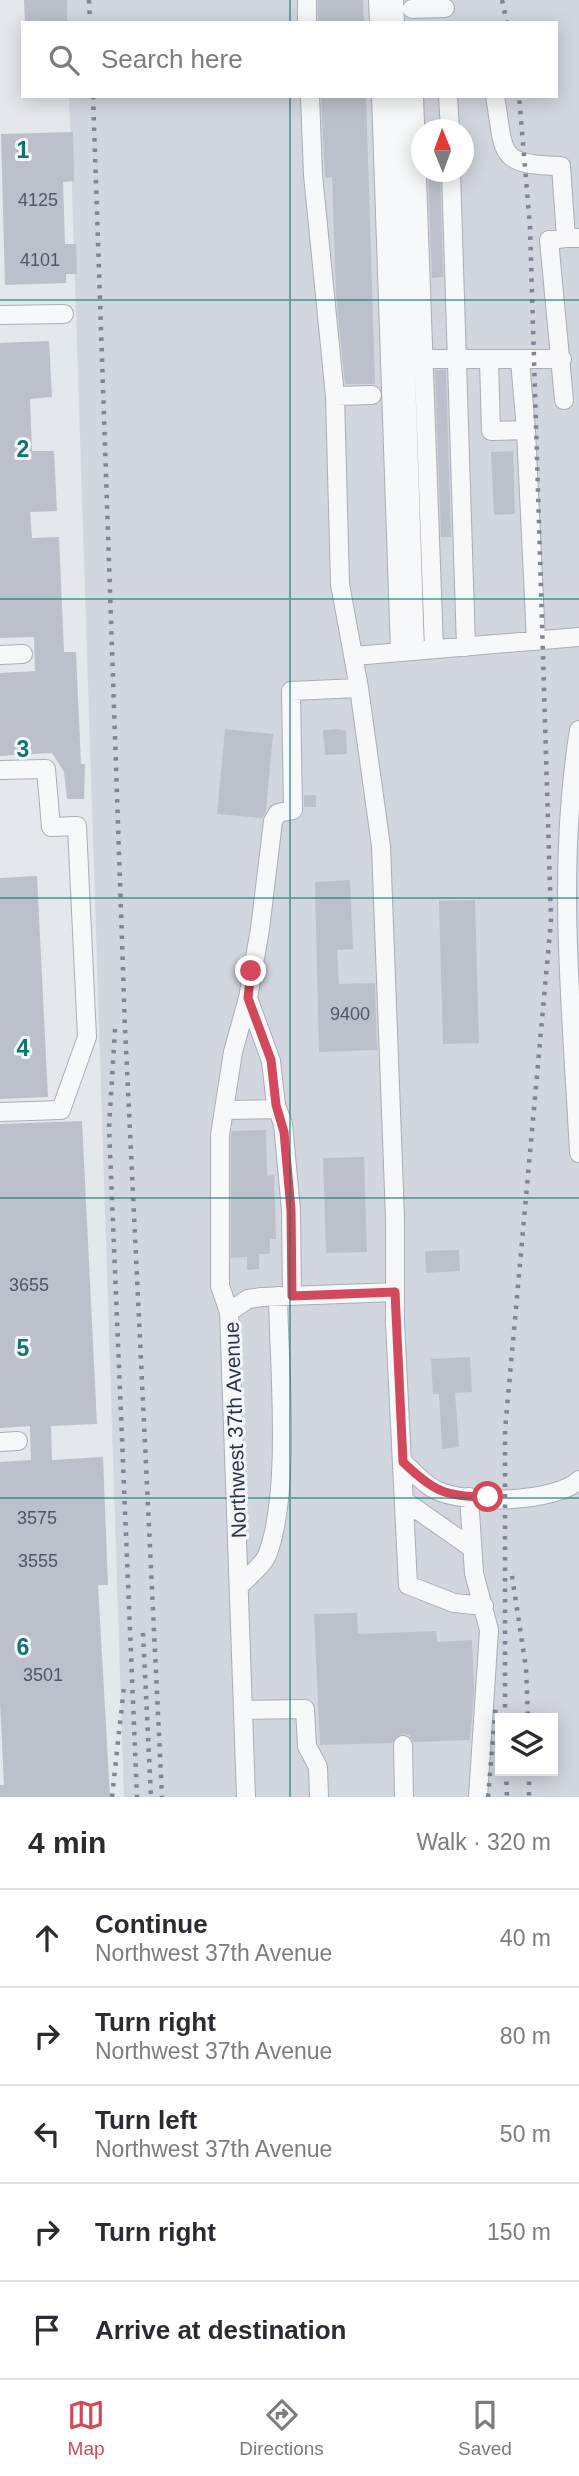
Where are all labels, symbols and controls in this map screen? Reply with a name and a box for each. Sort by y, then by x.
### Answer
search box [21,21,558,98]
icon: search [45,41,83,79]
text: Search here [101,44,243,74]
north arrow [411,119,474,182]
text: 1 [17,137,30,163]
house number: 4125 [18,190,58,210]
house number: 4101 [20,250,60,270]
text: 2 [17,436,29,462]
text: 3 [17,736,29,762]
route end [235,955,266,986]
house number: 9400 [330,1004,370,1024]
text: 4 [17,1035,30,1061]
house number: 3655 [9,1275,49,1295]
street label: Northwest 37th Avenue [220,1321,250,1539]
text: 5 [17,1335,30,1361]
route start [472,1481,503,1512]
house number: 3575 [17,1508,57,1528]
house number: 3555 [18,1551,58,1571]
text: 6 [17,1634,29,1660]
house number: 3501 [23,1665,63,1685]
map controls [495,1713,558,1776]
button: layers [495,1713,558,1776]
text: 4 min [28,1826,106,1859]
text: Walk · 320 m [416,1829,551,1855]
text: Continue [95,1909,208,1939]
icon: ahead [28,1919,66,1957]
text: 40 m [500,1925,551,1951]
text: Northwest 37th Avenue [95,1940,332,1966]
text: Turn right [95,2007,216,2037]
icon: right [28,2017,66,2055]
text: 80 m [500,2023,551,2049]
text: Northwest 37th Avenue [95,2038,332,2064]
text: Turn left [95,2105,197,2135]
icon: left [28,2115,66,2153]
text: 50 m [500,2121,551,2147]
text: Northwest 37th Avenue [95,2136,332,2162]
icon: right [28,2213,66,2251]
text: Turn right [95,2217,216,2247]
text: 150 m [487,2219,551,2245]
icon: arrive [28,2311,66,2349]
text: Arrive at destination [95,2315,346,2345]
tab: Map [67,2396,105,2460]
tab: Directions [239,2396,324,2460]
tab: Saved [458,2396,512,2460]

